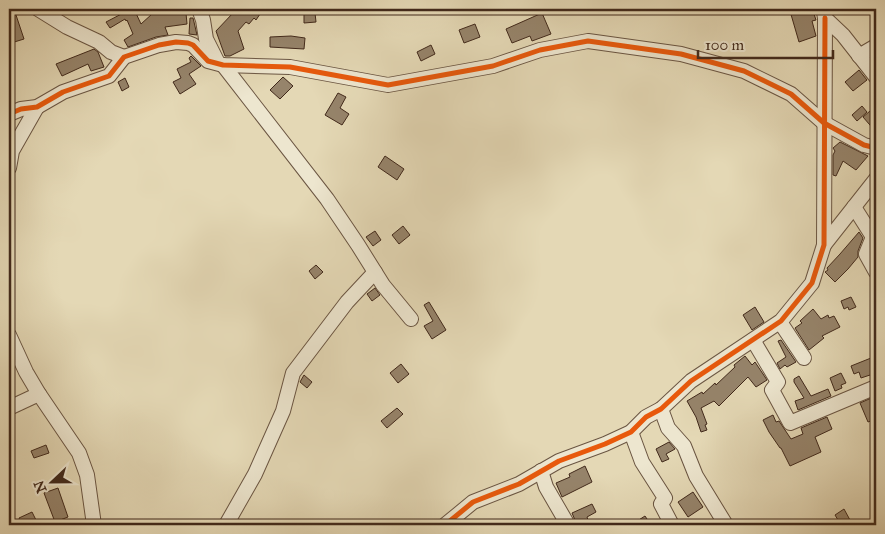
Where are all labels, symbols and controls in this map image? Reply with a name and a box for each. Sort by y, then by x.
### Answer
scale bar [698,28,832,60]
text: 100 m [705,36,745,54]
north arrow [28,456,78,506]
text: N [30,478,51,495]

